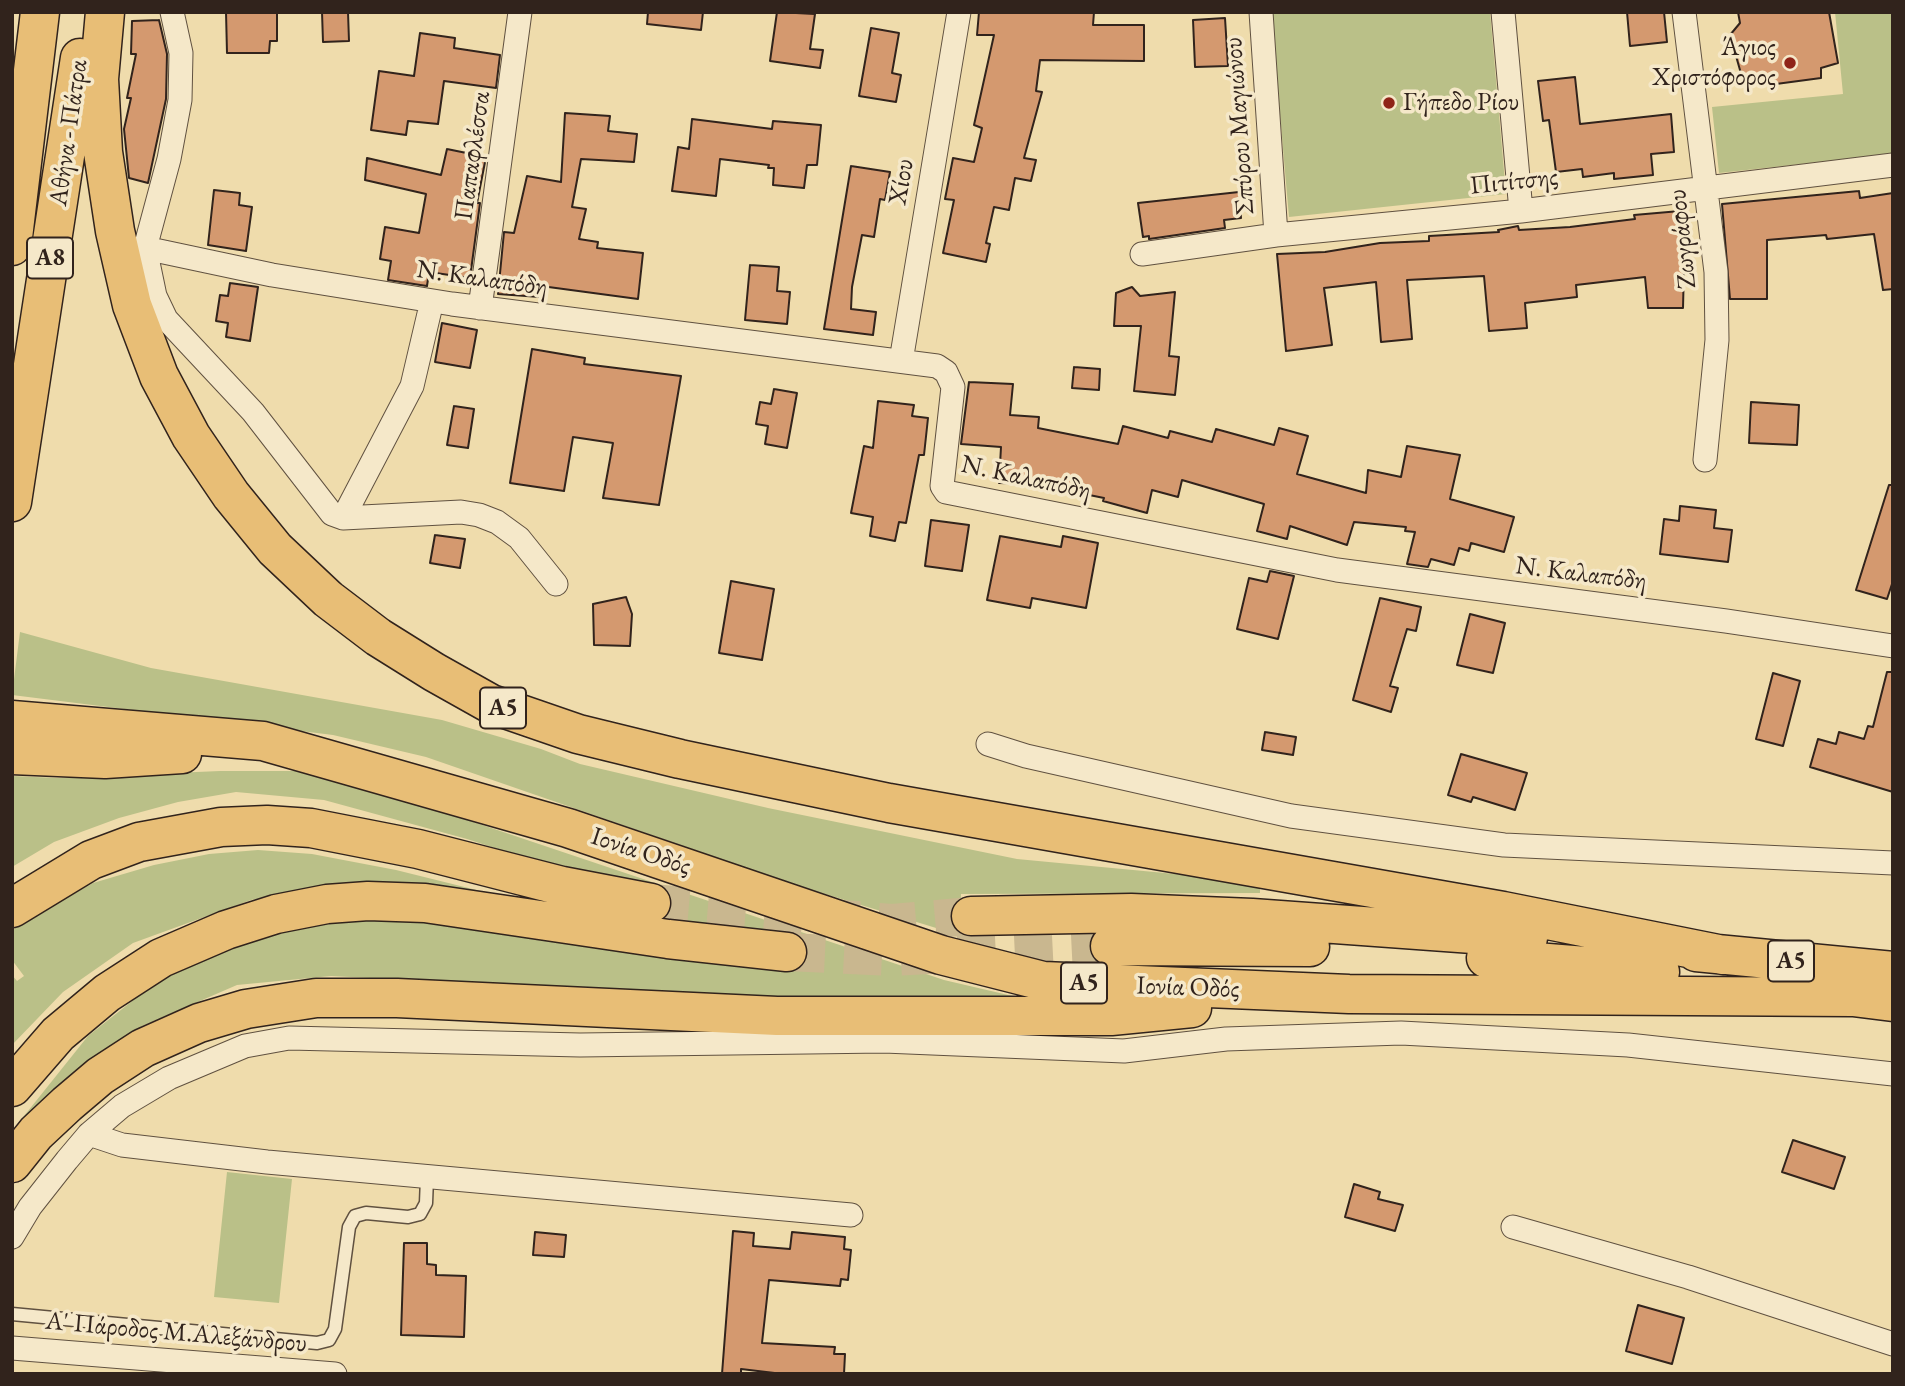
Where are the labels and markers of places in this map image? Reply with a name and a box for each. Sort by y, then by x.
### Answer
place label: Άγιος Χριστόφορος [1652,32,1776,94]
marker: Άγιος Χριστόφορος [1782,55,1798,71]
place label: Γήπεδο Ρίου [1403,87,1519,119]
marker: Γήπεδο Ρίου [1381,95,1397,111]

